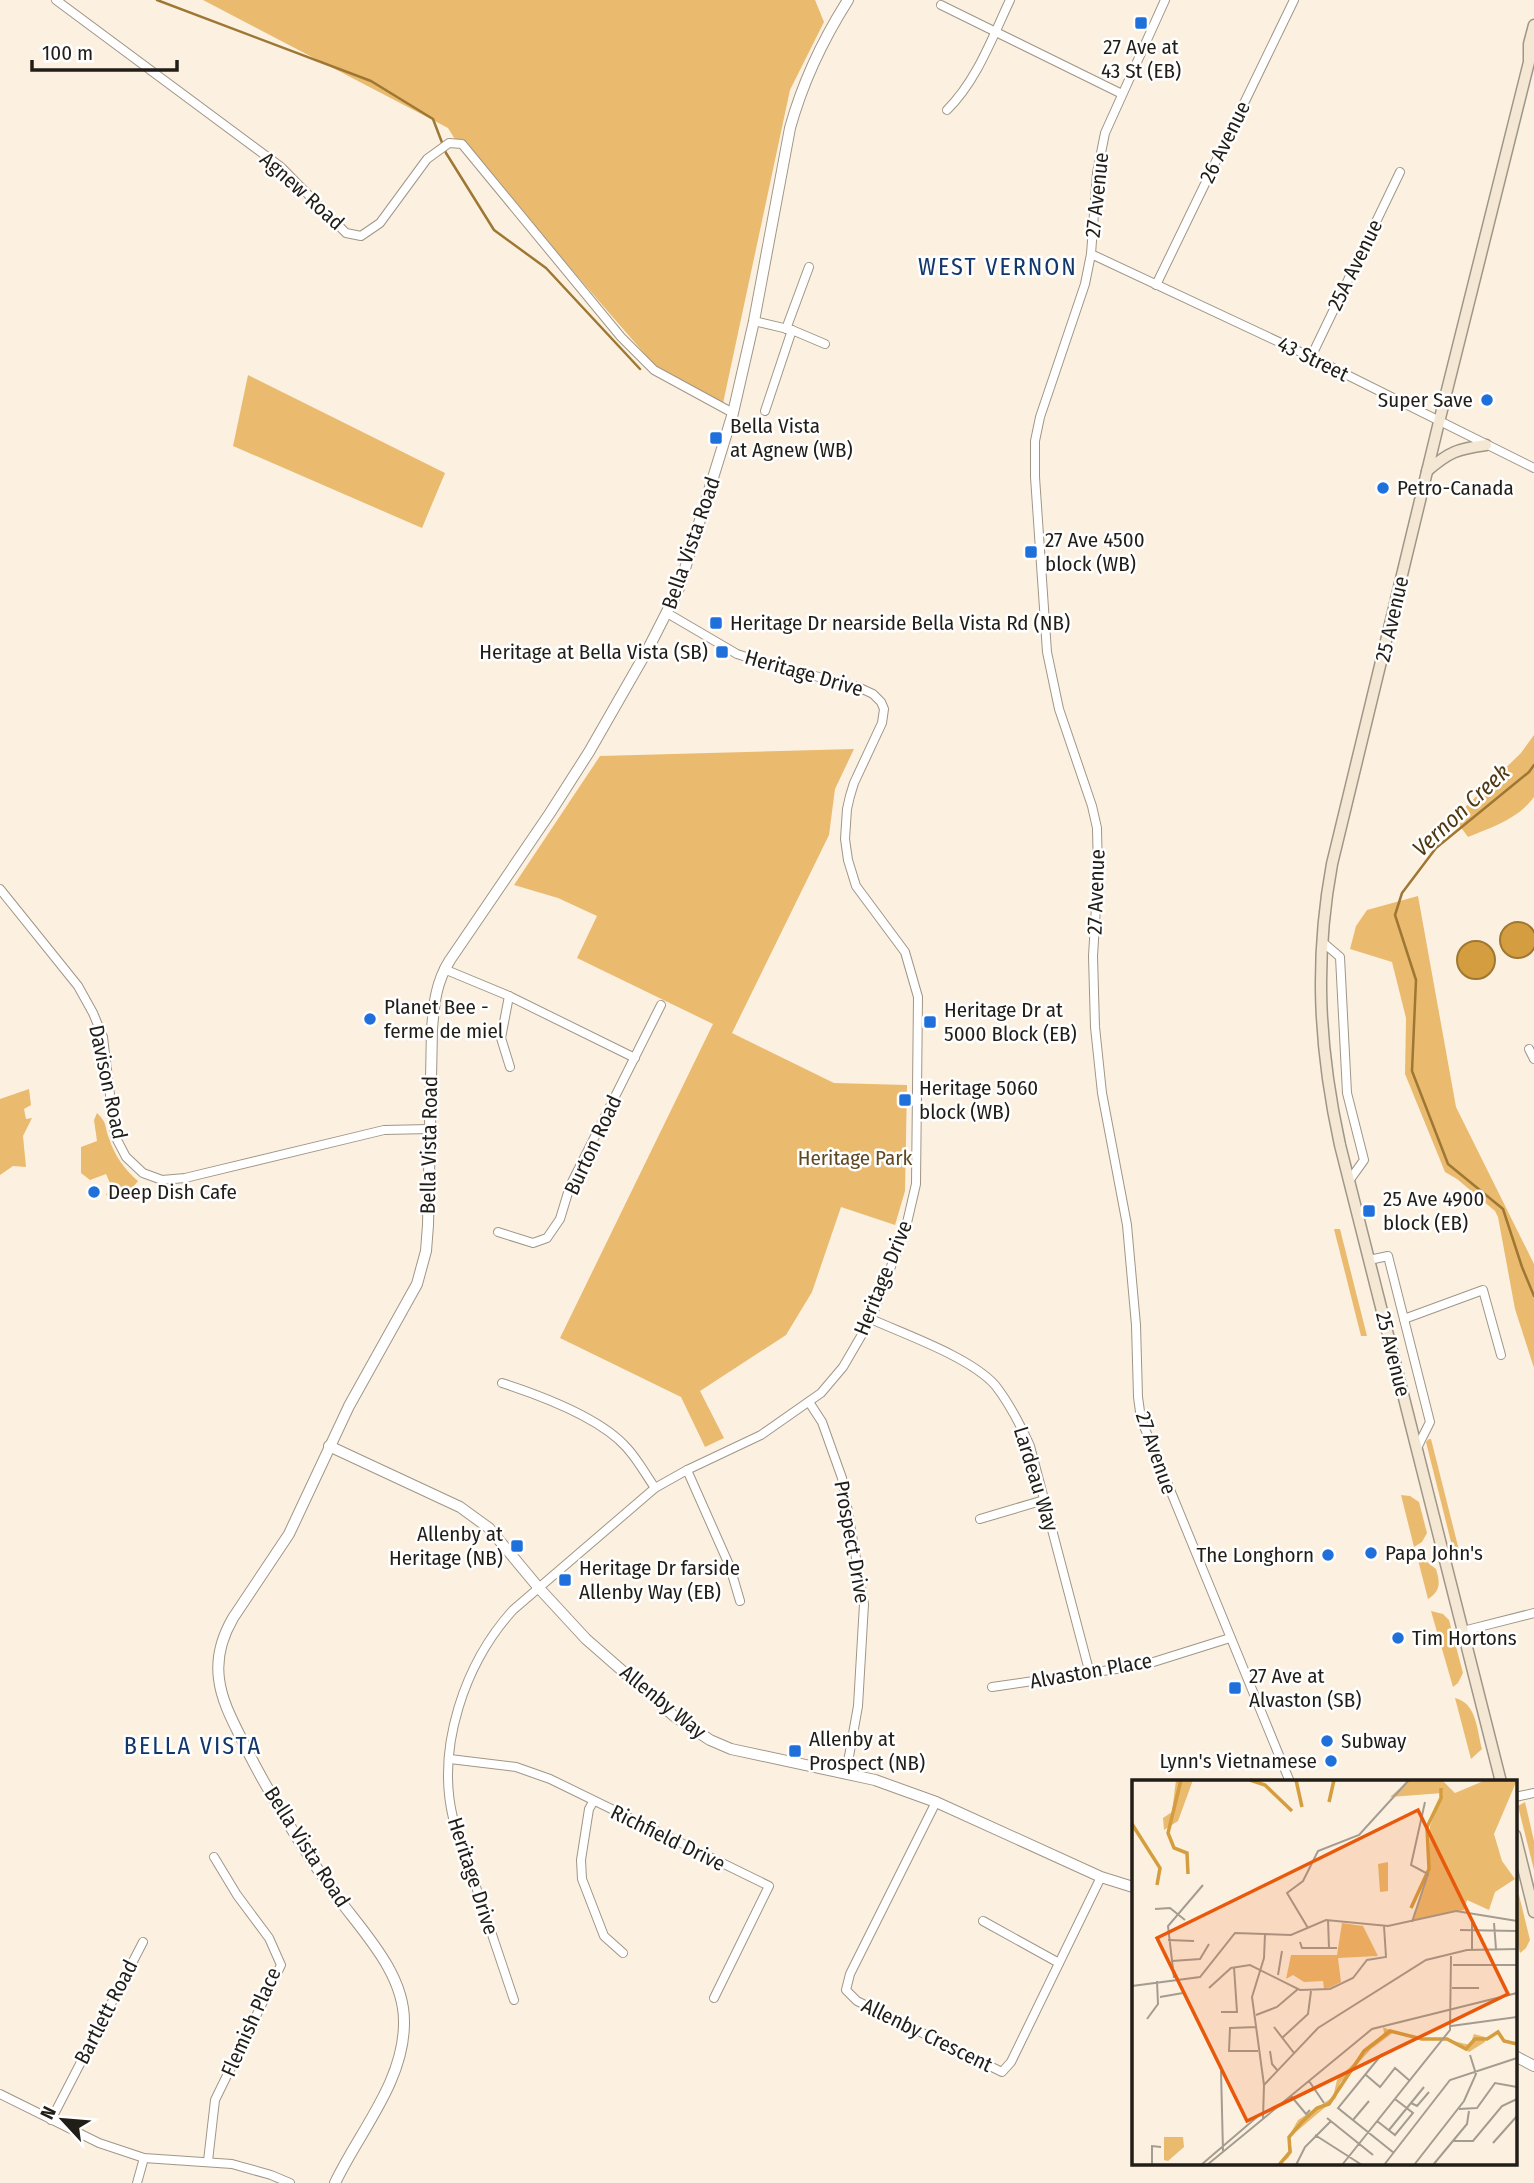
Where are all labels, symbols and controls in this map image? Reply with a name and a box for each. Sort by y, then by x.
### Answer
marker: 27 Ave at 43 St (EB) [1133,15,1149,31]
scale bar [32,28,177,72]
place label: 27 Ave at 43 St (EB) [1101,34,1181,84]
text: 100 m [42,40,93,66]
street label: 26 Avenue [1194,97,1256,187]
street label: Agnew Road [254,146,350,236]
street label: 27 Avenue [1080,151,1114,239]
street label: 25A Avenue [1322,215,1388,315]
district label: WEST VERNON [918,253,1078,281]
street label: 43 Street [1273,331,1353,387]
place label: Super Save [1378,387,1473,413]
marker: Super Save [1479,392,1495,408]
place label: Bella Vista at Agnew (WB) [730,413,853,463]
marker: Bella Vista at Agnew (WB) [708,430,724,446]
street label: Bella Vista Road [656,473,726,613]
place label: Petro-Canada [1397,475,1514,501]
marker: Petro-Canada [1375,480,1391,496]
place label: 27 Ave 4500 block (WB) [1045,527,1145,577]
marker: 27 Ave 4500 block (WB) [1023,544,1039,560]
street label: 25 Avenue [1370,574,1414,664]
place label: Heritage Dr nearside Bella Vista Rd (NB) [730,610,1070,636]
marker: Heritage Dr nearside Bella Vista Rd (NB) [708,615,724,631]
place label: Heritage at Bella Vista (SB) [479,639,708,665]
marker: Heritage at Bella Vista (SB) [714,644,730,660]
street label: Heritage Drive [742,644,866,702]
water label: Vernon Creek [1407,758,1515,862]
street label: 27 Avenue [1082,849,1110,935]
place label: Planet Bee - ferme de miel [384,994,504,1044]
place label: Heritage Dr at 5000 Block (EB) [944,997,1077,1047]
marker: Planet Bee - ferme de miel [362,1011,378,1027]
marker: Heritage Dr at 5000 Block (EB) [922,1014,938,1030]
street label: Davison Road [83,1022,133,1142]
place label: Heritage 5060 block (WB) [919,1075,1038,1125]
street label: Bella Vista Road [415,1076,443,1214]
street label: Burton Road [559,1091,627,1199]
marker: Heritage 5060 block (WB) [897,1092,913,1108]
park label: Heritage Park [798,1145,913,1171]
place label: Deep Dish Cafe [108,1179,237,1205]
marker: Deep Dish Cafe [86,1184,102,1200]
place label: 25 Ave 4900 block (EB) [1383,1186,1484,1236]
marker: 25 Ave 4900 block (EB) [1361,1203,1377,1219]
street label: Heritage Drive [848,1217,918,1339]
street label: 25 Avenue [1370,1309,1416,1399]
street label: 27 Avenue [1130,1408,1182,1498]
street label: Lardeau Way [1008,1423,1064,1535]
street label: Prospect Drive [828,1479,876,1605]
place label: Allenby at Heritage (NB) [389,1521,503,1571]
marker: Allenby at Heritage (NB) [509,1538,525,1554]
place label: Papa John's [1385,1540,1483,1566]
place label: The Longhorn [1197,1542,1314,1568]
marker: Papa John's [1363,1545,1379,1561]
marker: The Longhorn [1320,1547,1336,1563]
place label: Heritage Dr farside Allenby Way (EB) [579,1555,740,1605]
marker: Heritage Dr farside Allenby Way (EB) [557,1572,573,1588]
place label: Tim Hortons [1412,1625,1517,1651]
marker: Tim Hortons [1390,1630,1406,1646]
street label: Alvaston Place [1028,1647,1154,1695]
street label: Allenby Way [615,1659,712,1745]
place label: 27 Ave at Alvaston (SB) [1249,1663,1361,1713]
marker: 27 Ave at Alvaston (SB) [1227,1680,1243,1696]
place label: Allenby at Prospect (NB) [809,1726,925,1776]
place label: Subway [1341,1728,1407,1754]
district label: BELLA VISTA [124,1732,262,1760]
marker: Subway [1319,1733,1335,1749]
marker: Allenby at Prospect (NB) [787,1743,803,1759]
place label: Lynn's Vietnamese [1159,1748,1317,1774]
marker: Lynn's Vietnamese [1323,1753,1339,1769]
inset map [1132,1780,1516,2166]
street label: Bella Vista Road [258,1782,356,1912]
street label: Richfield Drive [606,1799,730,1877]
street label: Heritage Drive [442,1814,504,1938]
street label: Bartlett Road [69,1955,143,2069]
street label: Flemish Place [215,1963,287,2081]
street label: Allenby Crescent [857,1992,997,2078]
north arrow [28,2085,98,2155]
text: N [35,2103,61,2123]

